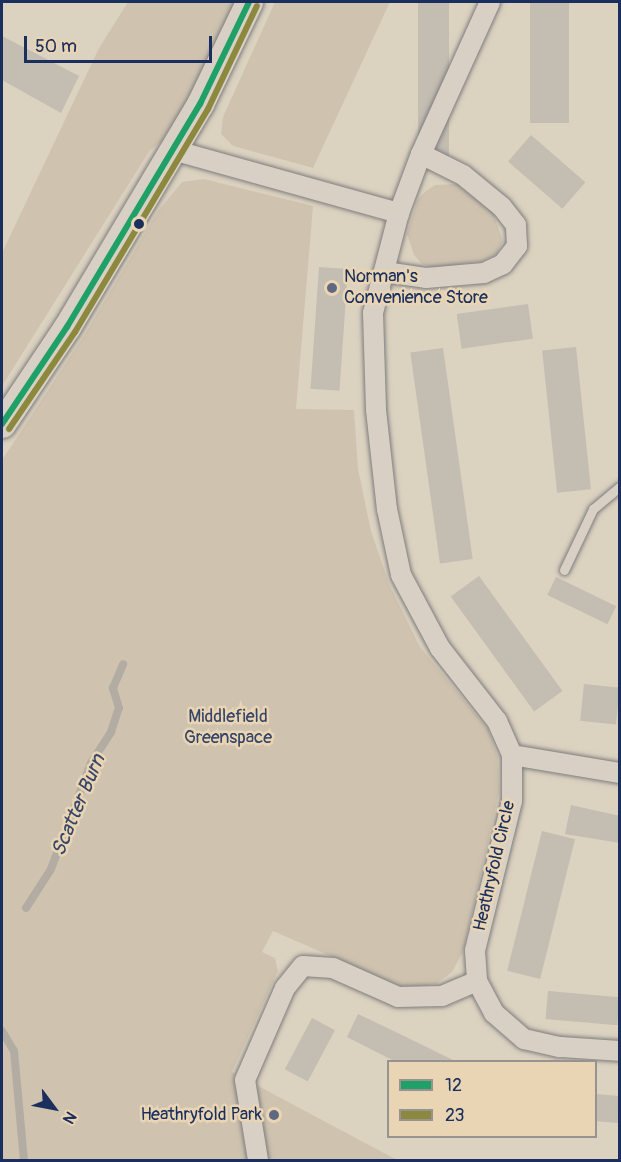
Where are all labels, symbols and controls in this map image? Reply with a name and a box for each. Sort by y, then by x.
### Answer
scale bar [27,24,214,62]
text: 50 m [35,35,77,58]
unlabelled marker [133,218,145,230]
place label: Norman's Convenience Store [344,267,488,310]
marker: Norman's Convenience Store [325,281,339,295]
park label: Middlefield Greenspace [184,707,272,750]
water label: Scatter Burn [46,751,110,859]
street label: Heathryfold Circle [470,799,520,933]
legend [387,1060,597,1138]
text: 12 [445,1074,462,1097]
north arrow [24,1078,84,1138]
place label: Heathryfold Park [140,1104,262,1126]
text: 23 [445,1104,465,1127]
text: N [58,1108,81,1127]
marker: Heathryfold Park [267,1108,281,1122]

